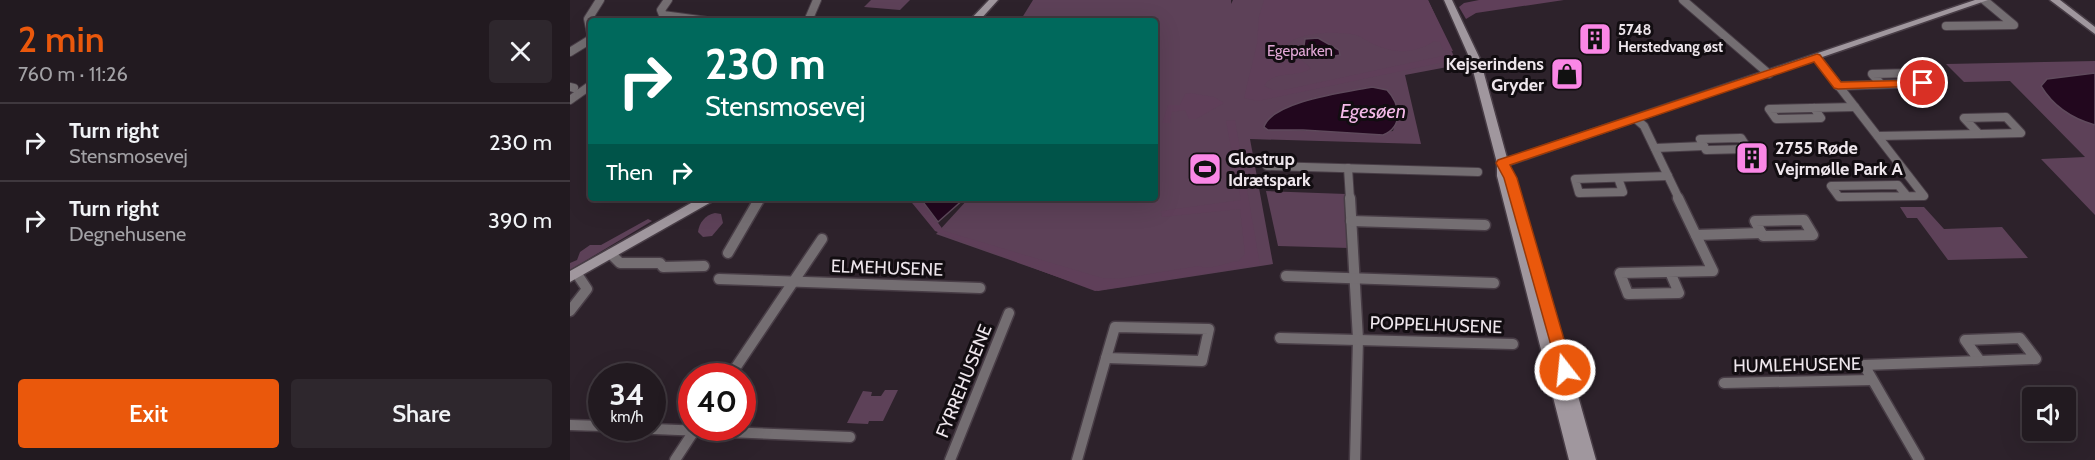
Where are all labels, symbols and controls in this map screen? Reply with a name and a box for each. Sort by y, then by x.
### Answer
text: 2 min [18,17,105,61]
button: close [489,20,552,83]
building icon: 5748 Herstedvang øst [1577,21,1613,57]
place label: 5748 Herstedvang øst [1618,21,1723,56]
text: 230 m [705,38,825,90]
icon: right [606,42,684,120]
park label: Egeparken [1267,42,1333,60]
place label: Kejserindens Gryder [1446,53,1544,96]
shop icon: Kejserindens Gryder [1549,56,1585,92]
pin [1897,57,1948,108]
text: 760 m · 11:26 [18,62,128,86]
icon: arrive [1906,66,1939,99]
text: Stensmosevej [705,90,865,123]
water label: Egesøen [1340,99,1406,123]
text: Turn right [69,117,159,144]
icon: right [18,126,51,159]
text: 230 m [489,129,552,156]
place label: 2755 Røde Vejrmølle Park A [1775,137,1904,180]
building icon: 2755 Røde Vejrmølle Park A [1734,140,1770,176]
text: Stensmosevej [69,144,188,168]
place label: Glostrup Idrætspark [1228,148,1311,191]
sports icon: Glostrup Idrætspark [1187,151,1223,187]
icon: right [665,156,698,189]
text: Then [606,159,653,186]
text: Turn right [69,195,159,222]
icon: right [18,204,51,237]
text: 390 m [488,207,552,234]
text: Degnehusene [69,222,186,246]
street label: ELMEHUSENE [830,255,944,281]
street label: POPPELHUSENE [1369,312,1503,338]
street label: FYRREHUSENE [931,321,997,441]
position arrow [1533,338,1597,402]
street label: HUMLEHUSENE [1733,353,1861,377]
speed limit sign: 40 [678,363,756,441]
text: 34 [610,376,644,413]
button: Exit [18,379,279,448]
button: Share [291,379,552,448]
map controls [2022,387,2076,441]
button: sound [2022,387,2076,441]
text: km/h [611,408,643,426]

